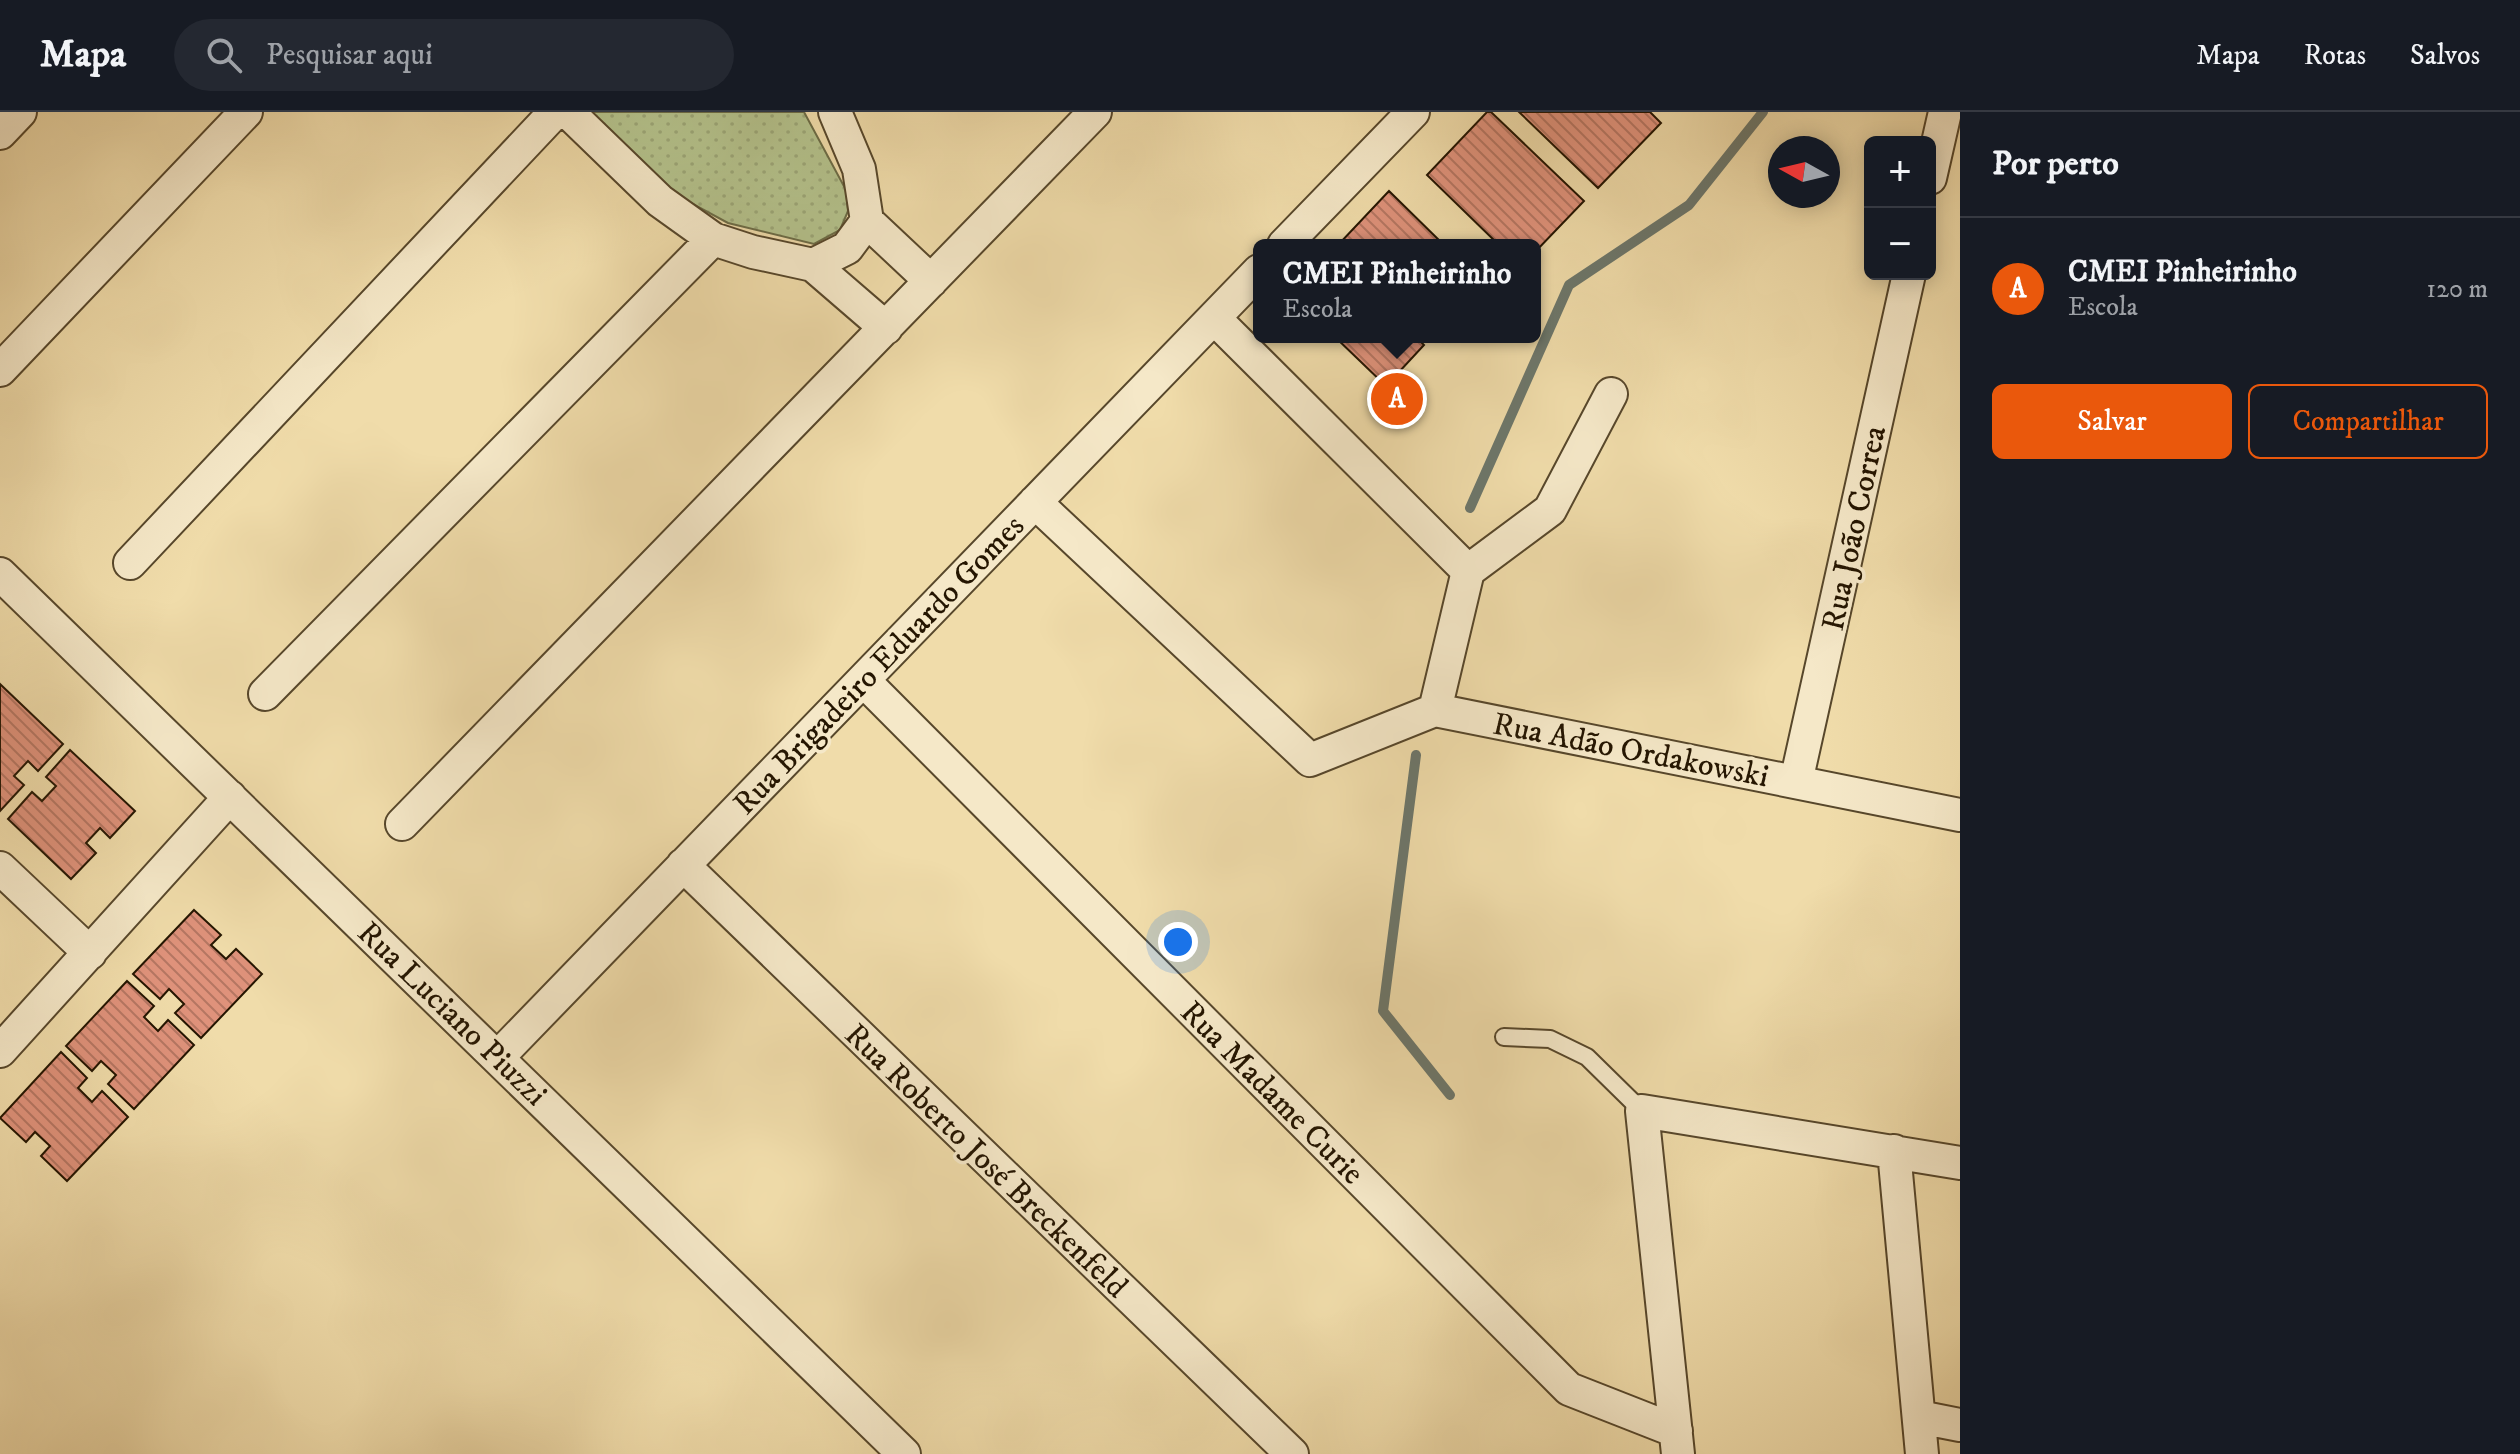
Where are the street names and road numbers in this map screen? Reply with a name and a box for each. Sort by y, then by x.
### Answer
street label: Rua João Correa [1814,422,1896,634]
street label: Rua Brigadeiro Eduardo Gomes [725,507,1033,824]
street label: Rua Adão Ordakowski [1489,705,1772,797]
street label: Rua Luciano Piuzzi [348,914,555,1115]
street label: Rua Madame Curie [1171,993,1372,1194]
street label: Rua Roberto José Breckenfeld [836,1016,1136,1307]

